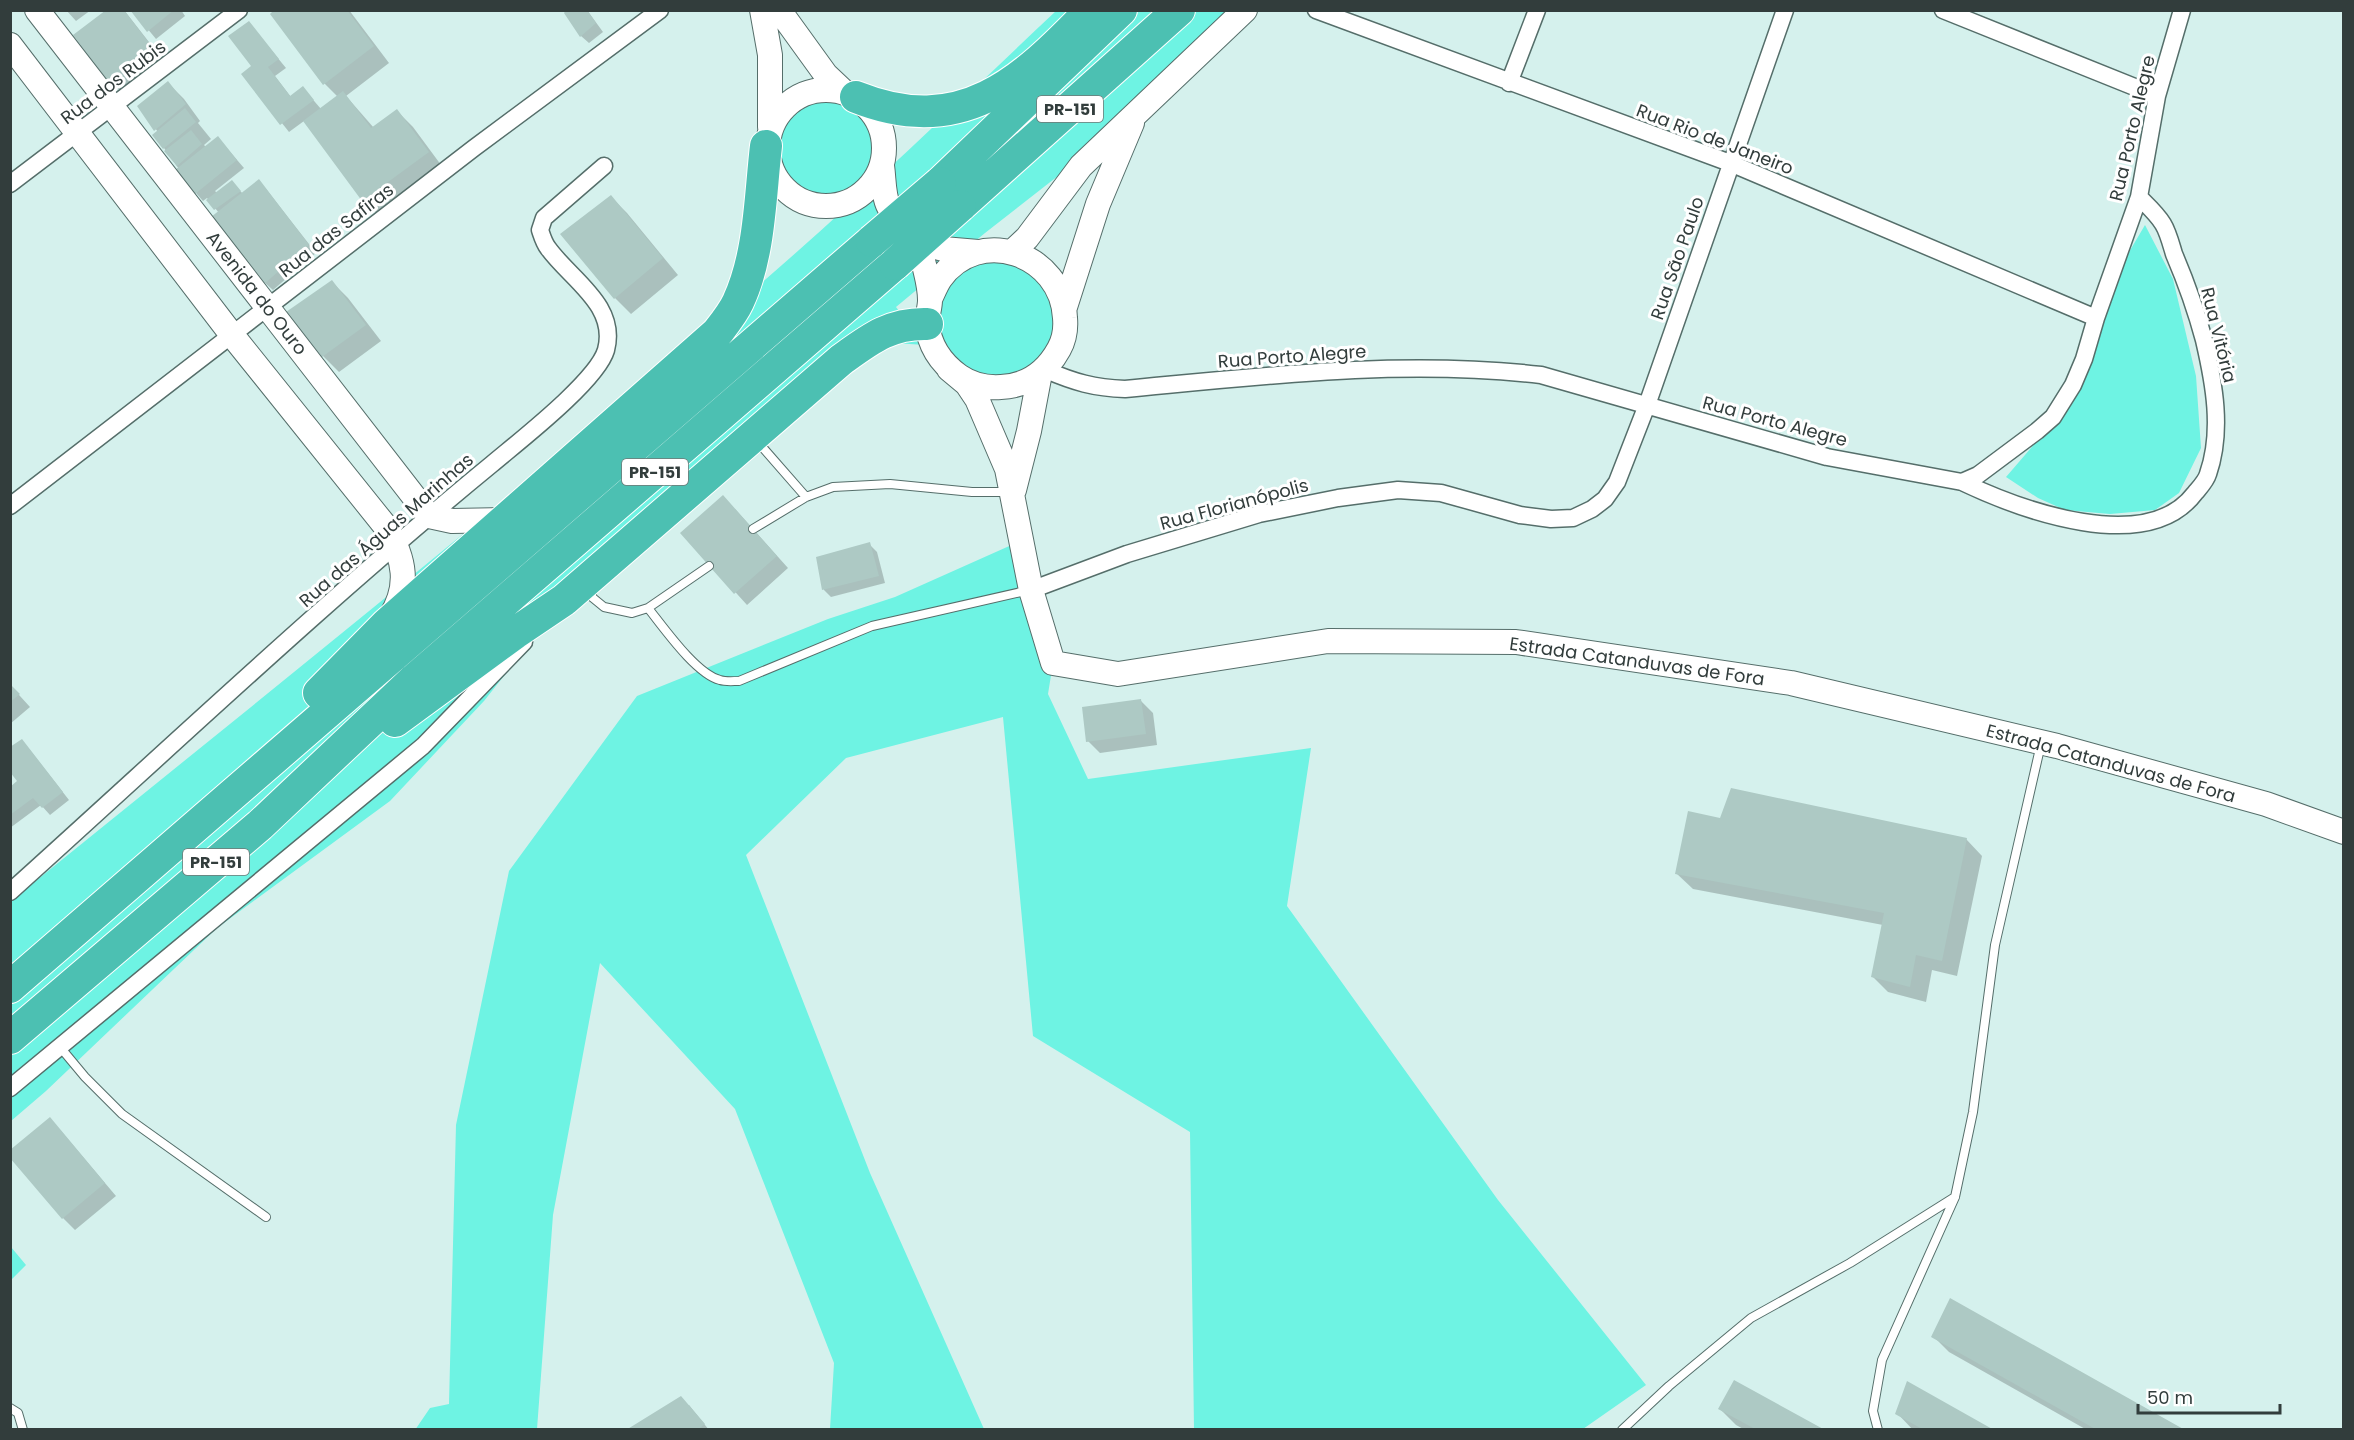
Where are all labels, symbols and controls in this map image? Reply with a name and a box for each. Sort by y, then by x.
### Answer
street label: Rua dos Rubis [55,34,171,130]
street label: Rua Porto Alegre [2103,53,2161,203]
road number: PR-151 [1037,96,1103,122]
street label: Rua Rio de Janeiro [1633,98,1797,180]
street label: Rua das Safiras [273,177,399,283]
street label: Rua São Paulo [1644,193,1710,323]
street label: Avenida do Ouro [201,226,313,360]
street label: Rua Vitória [2195,285,2243,385]
street label: Rua Porto Alegre [1217,338,1367,374]
street label: Rua Porto Alegre [1700,390,1850,452]
street label: Rua das Águas Marinhas [293,447,479,613]
road number: PR-151 [622,459,688,485]
street label: Rua Florianópolis [1157,472,1311,536]
street label: Estrada Catanduvas de Fora [1508,631,1766,691]
street label: Estrada Catanduvas de Fora [1984,718,2238,808]
road number: PR-151 [183,849,249,875]
scale bar [2138,1377,2280,1415]
text: 50 m [2147,1385,2193,1410]

